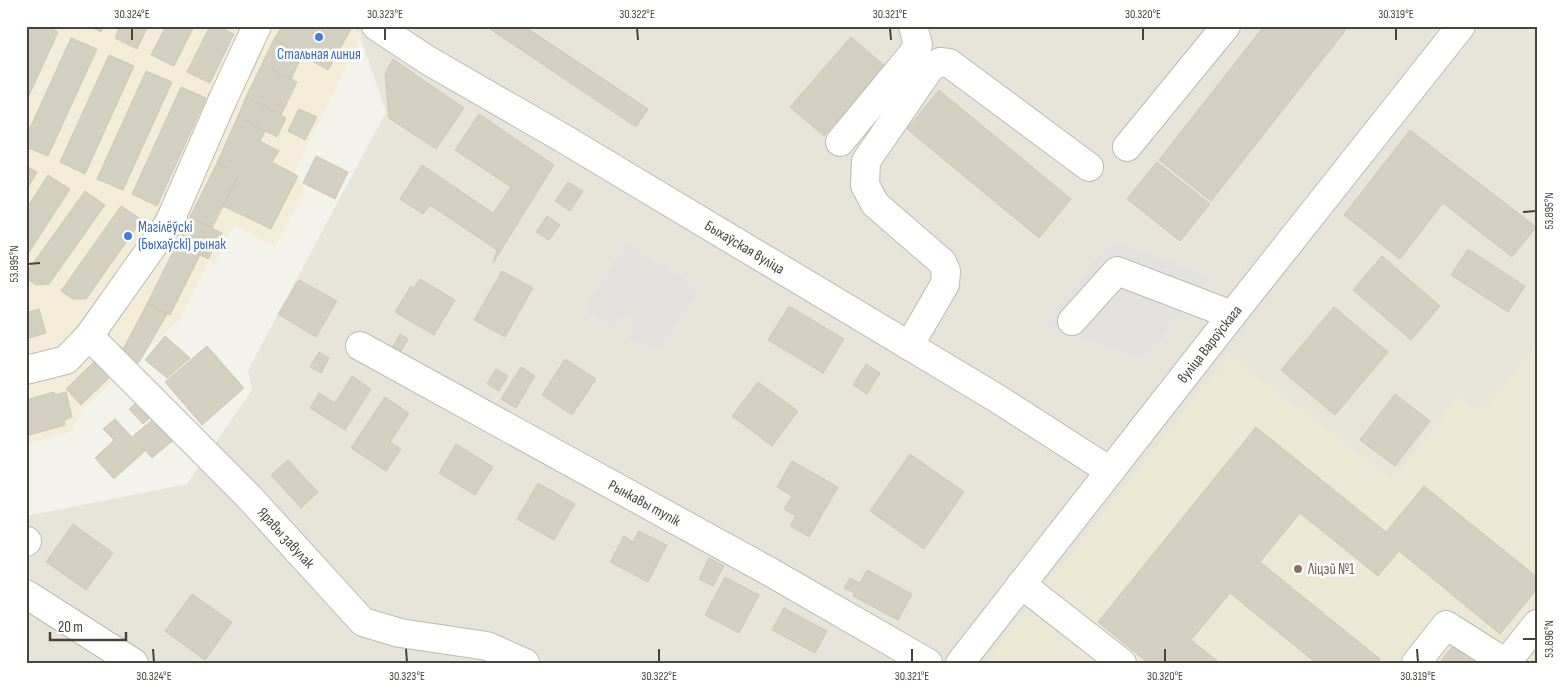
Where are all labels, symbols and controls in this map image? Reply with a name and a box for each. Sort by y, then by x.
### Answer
text: 30.324°E [114,7,150,22]
text: 30.323°E [367,7,403,22]
text: 30.322°E [619,7,655,22]
text: 30.321°E [873,7,907,22]
text: 30.320°E [1125,7,1161,22]
text: 30.319°E [1378,7,1414,22]
marker: Стальная линия [313,31,325,43]
place label: Стальная линия [277,45,361,64]
text: 53.895°N [1542,192,1557,230]
street label: Быхаўская вуліца [701,216,788,279]
place label: Магілёўскі (Быхаўскі) рынак [138,218,226,254]
marker: Магілёўскі (Быхаўскі) рынак [122,230,134,242]
text: 53.895°N [7,245,22,283]
street label: вуліца Вароўскага [1173,301,1246,387]
street label: Рынкавы тупік [605,475,685,531]
street label: Яравы завулак [253,503,319,572]
place label: Ліцэй №1 [1307,560,1355,579]
marker: Ліцэй №1 [1292,563,1304,575]
scale bar [50,609,126,641]
text: 20 m [58,618,83,637]
text: 53.896°N [1542,620,1557,658]
text: 30.324°E [136,669,172,684]
text: 30.323°E [389,669,425,684]
text: 30.322°E [641,669,677,684]
text: 30.321°E [895,669,929,684]
text: 30.320°E [1147,669,1183,684]
text: 30.319°E [1400,669,1436,684]

